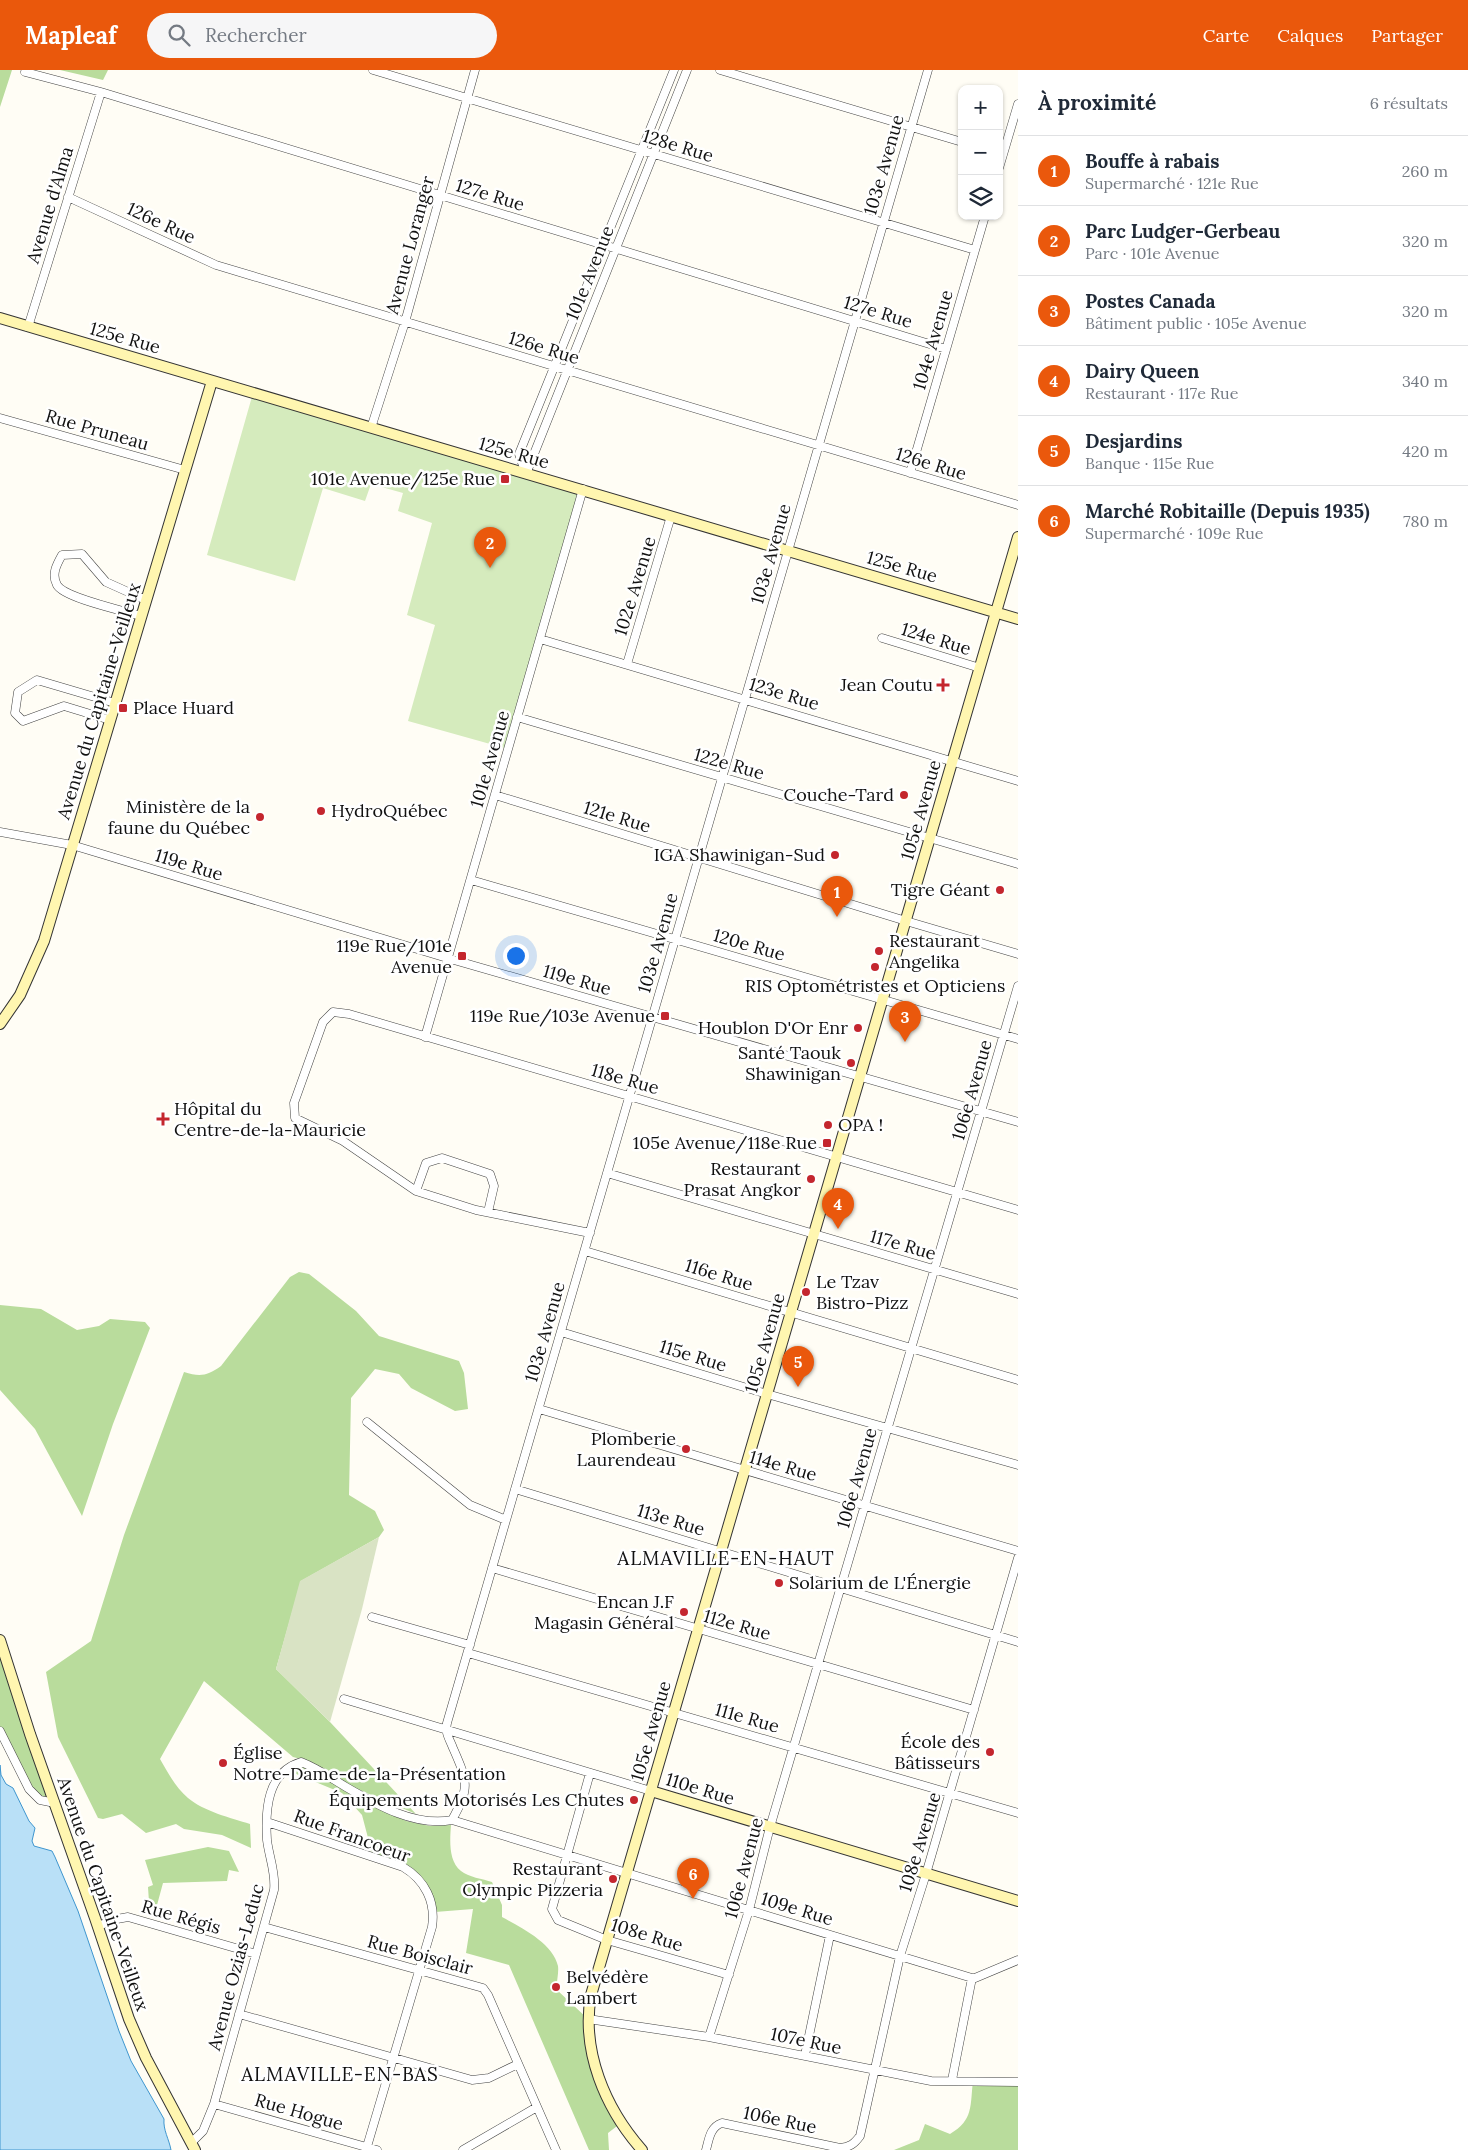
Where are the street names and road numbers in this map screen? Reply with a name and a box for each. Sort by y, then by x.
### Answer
street label: 103e Avenue [858,112,909,218]
street label: 128e Rue [640,124,716,167]
street label: Avenue d'Alma [21,144,78,267]
street label: Avenue Loranger [380,173,439,317]
street label: 127e Rue [453,173,528,216]
street label: 126e Rue [123,197,199,248]
street label: 101e Avenue [560,222,619,323]
street label: 104e Avenue [907,287,958,393]
street label: 127e Rue [841,290,916,333]
street label: 125e Rue [87,316,163,359]
street label: 126e Rue [506,326,583,369]
street label: Rue Pruneau [43,404,152,455]
street label: 125e Rue [476,431,552,474]
street label: 126e Rue [893,442,970,485]
street label: 103e Avenue [745,501,796,607]
street label: 102e Avenue [608,533,661,638]
street label: 125e Rue [864,545,940,588]
street label: Avenue du Capitaine-Veilleux [51,579,146,823]
street label: 124e Rue [898,617,974,660]
street label: 123e Rue [746,672,822,715]
street label: 101e Avenue [465,707,514,810]
street label: 122e Rue [691,743,767,785]
street label: 105e Avenue [895,757,946,863]
street label: 121e Rue [581,795,654,838]
street label: 119e Rue [152,843,226,886]
street label: 103e Avenue [632,890,683,996]
street label: 120e Rue [711,923,788,966]
street label: 119e Rue [540,959,614,1000]
street label: 106e Avenue [946,1037,997,1143]
street label: 118e Rue [589,1058,662,1099]
street label: 117e Rue [867,1224,939,1265]
street label: 116e Rue [682,1253,756,1296]
street label: 103e Avenue [519,1279,570,1385]
street label: 105e Avenue [739,1290,790,1396]
street label: 115e Rue [657,1334,730,1377]
street label: 106e Avenue [831,1425,882,1531]
street label: 114e Rue [747,1445,820,1486]
street label: 113e Rue [635,1498,708,1541]
street label: 112e Rue [701,1604,774,1645]
street label: 105e Avenue [625,1678,676,1784]
street label: 111e Rue [712,1697,782,1738]
street label: 110e Rue [663,1767,737,1810]
street label: Avenue du Capitaine-Veilleux [52,1773,155,2014]
street label: 108e Avenue [893,1789,946,1895]
street label: Rue Francoeur [291,1804,414,1867]
street label: 106e Avenue [719,1815,768,1921]
street label: Avenue Ozias-Leduc [202,1881,269,2054]
street label: 109e Rue [758,1887,836,1930]
street label: Rue Régis [139,1894,223,1939]
street label: 108e Rue [608,1913,686,1956]
street label: Rue Boisclair [365,1929,476,1980]
street label: 107e Rue [769,2022,844,2059]
street label: Rue Hogue [252,2088,346,2135]
street label: 106e Rue [741,2101,819,2139]

